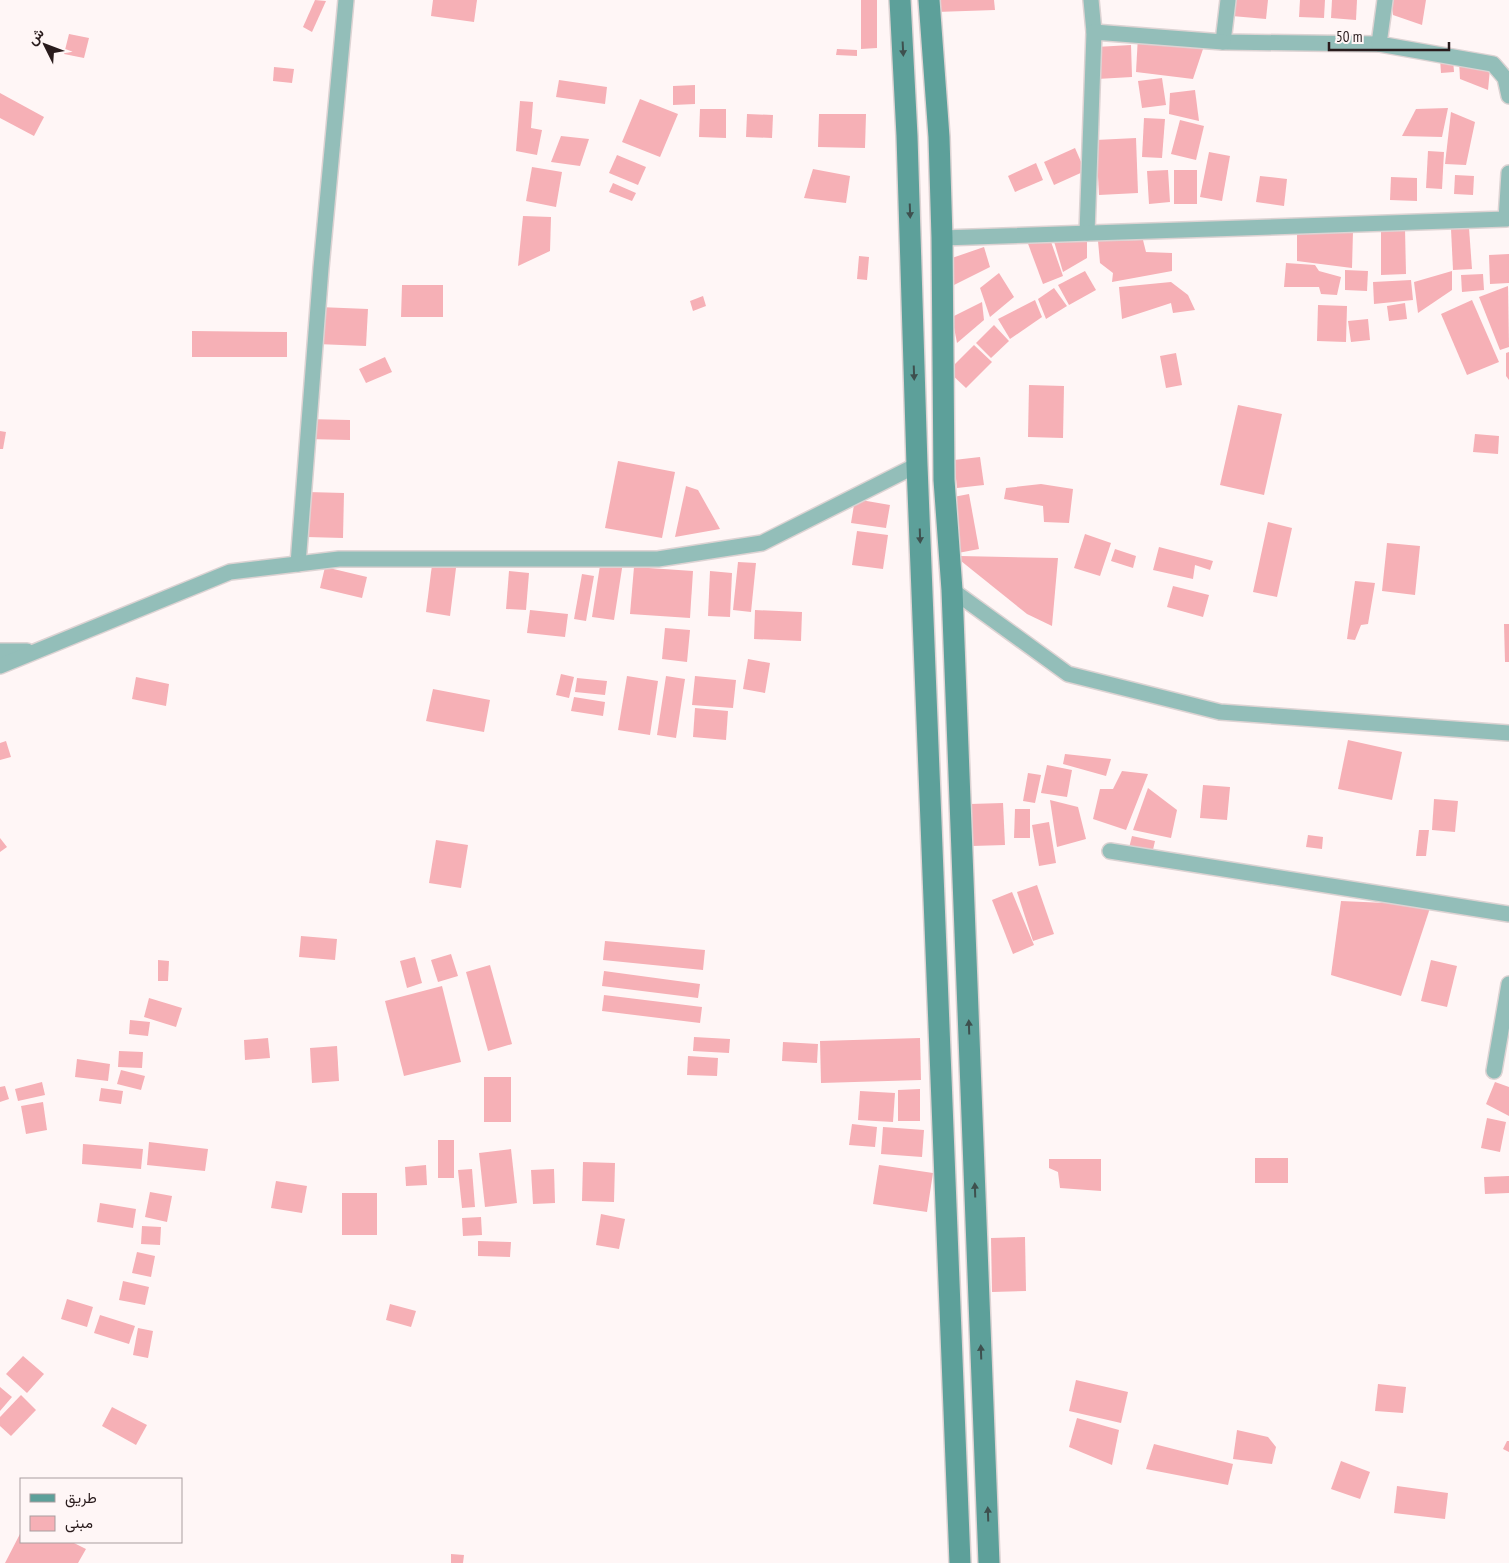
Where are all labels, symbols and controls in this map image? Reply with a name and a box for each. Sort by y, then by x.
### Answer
north arrow [20,20,70,70]
scale bar [1329,20,1449,52]
text: ش [23,24,48,49]
text: 50 m [1336,27,1362,46]
one-way arrow [899,41,907,57]
one-way arrow [906,203,914,219]
one-way arrow [911,366,919,382]
one-way arrow [916,528,924,544]
one-way arrow [965,1019,973,1035]
one-way arrow [971,1181,979,1197]
one-way arrow [977,1344,985,1360]
legend [20,1478,182,1543]
text: طريق [65,1488,97,1508]
one-way arrow [983,1506,991,1522]
text: مبنى [65,1513,93,1533]

